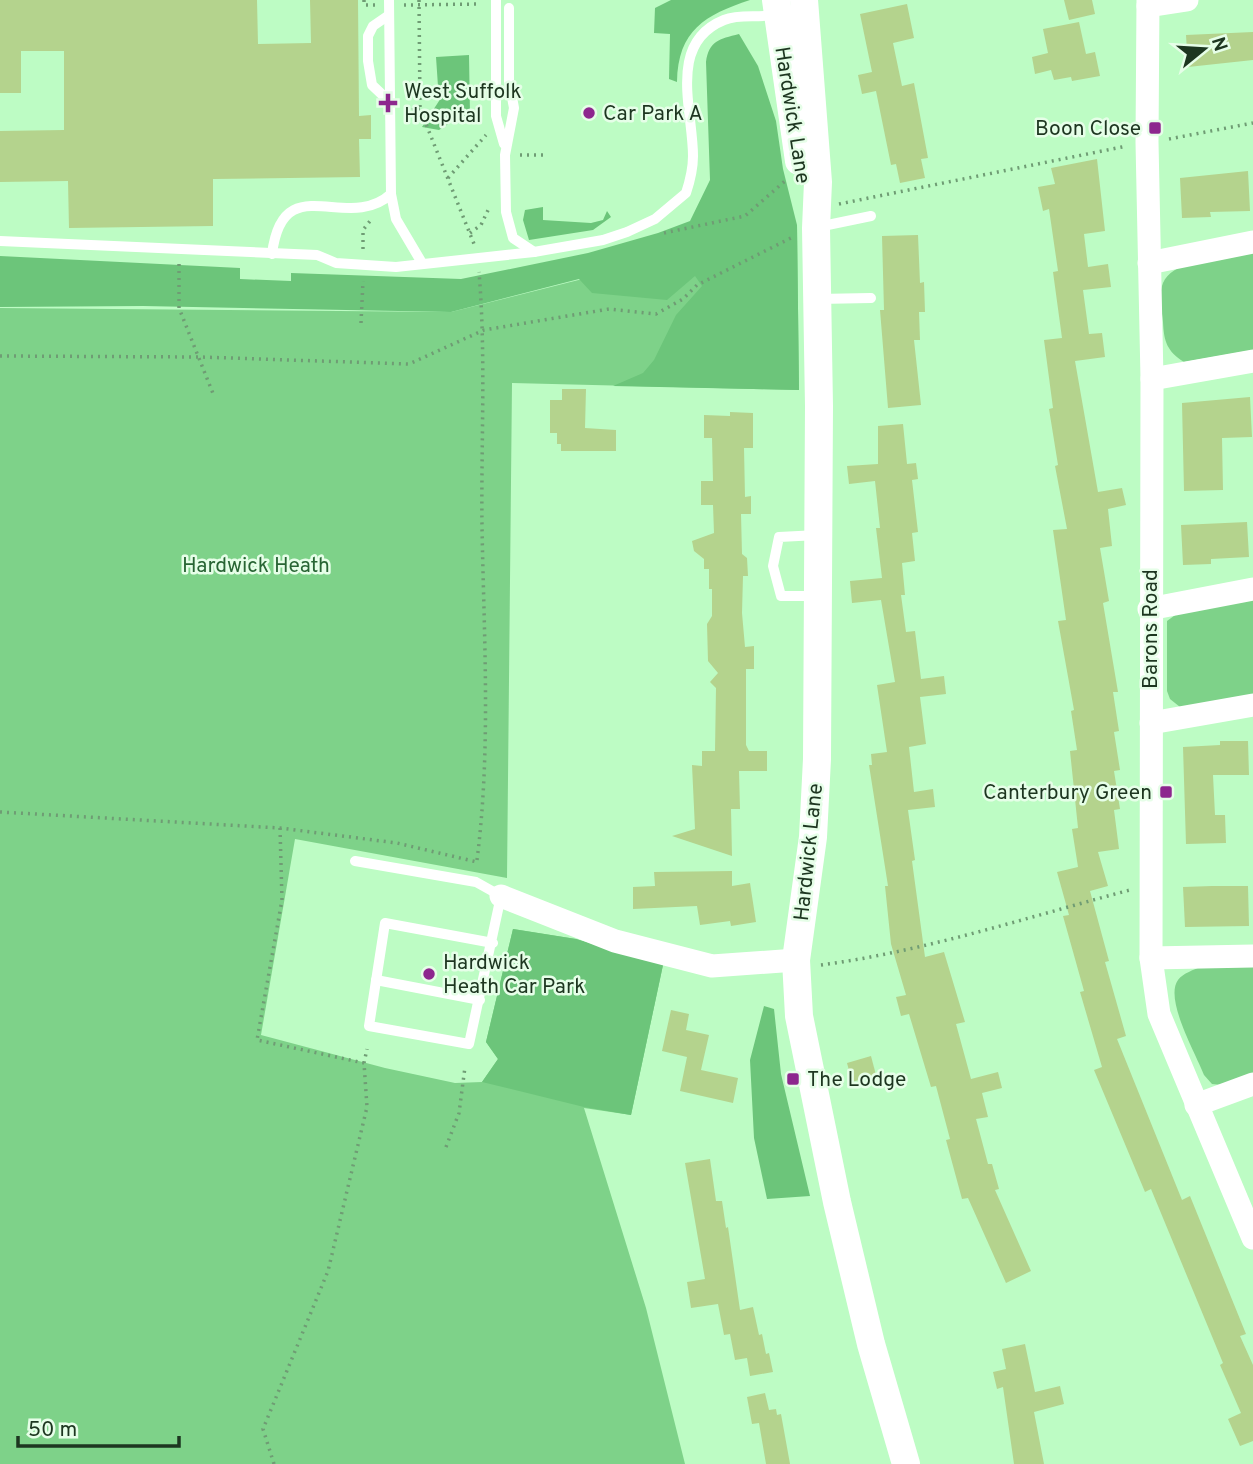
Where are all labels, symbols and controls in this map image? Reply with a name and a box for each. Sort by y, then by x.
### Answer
north arrow [1169,14,1239,84]
text: N [1205,34,1232,55]
street label: Hardwick Lane [767,45,816,186]
place label: West Suffolk Hospital [404,79,522,130]
marker: West Suffolk Hospital [378,93,398,113]
place label: Car Park A [603,101,703,128]
marker: Car Park A [581,105,597,121]
place label: Boon Close [1035,116,1141,143]
marker: Boon Close [1147,120,1163,136]
park label: Hardwick Heath [182,553,330,580]
street label: Barons Road [1138,569,1165,689]
place label: Canterbury Green [983,780,1152,807]
street label: Hardwick Lane [789,782,830,922]
marker: Canterbury Green [1158,784,1174,800]
place label: Hardwick Heath Car Park [443,950,585,1001]
marker: Hardwick Heath Car Park [421,966,437,982]
place label: The Lodge [807,1067,906,1094]
marker: The Lodge [785,1071,801,1087]
scale bar [18,1404,178,1448]
text: 50 m [28,1417,77,1444]

